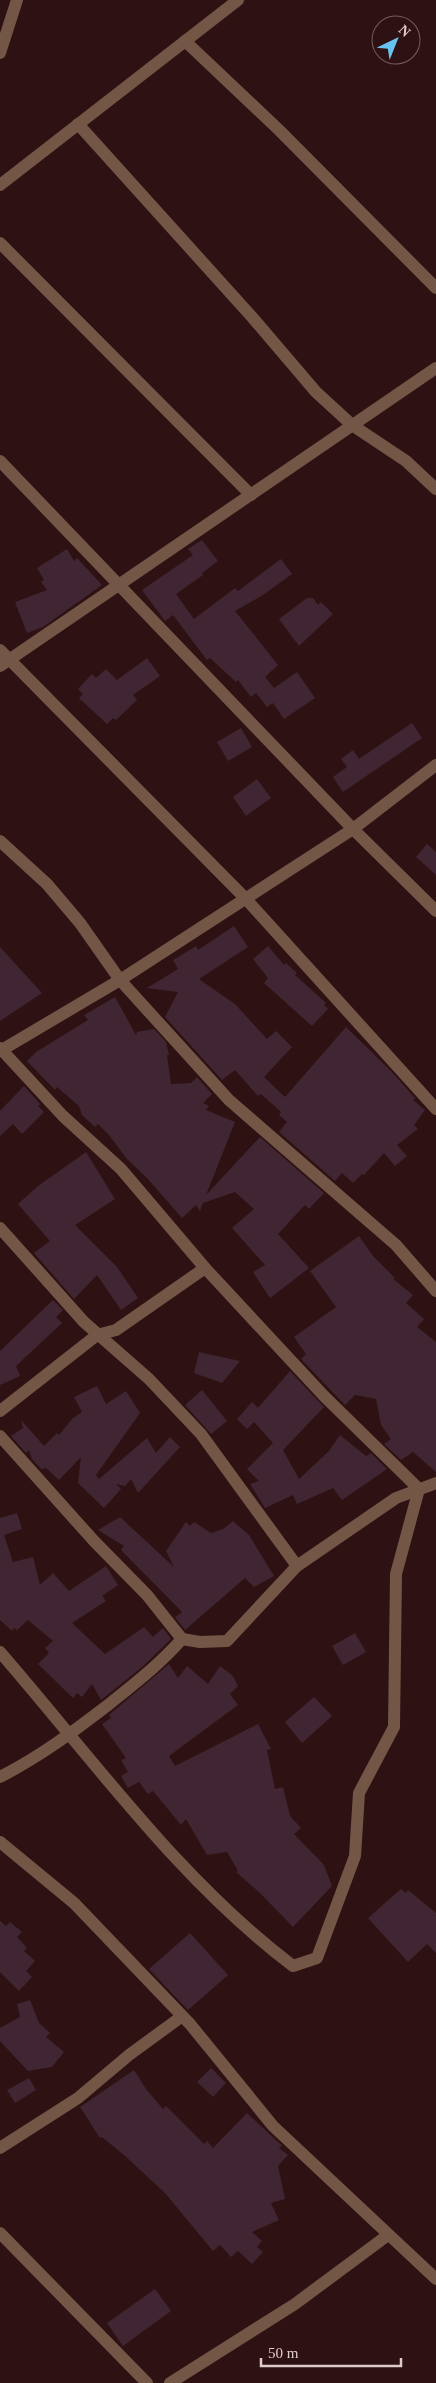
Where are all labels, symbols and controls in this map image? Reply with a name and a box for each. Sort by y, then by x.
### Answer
north arrow [371,15,421,65]
text: N [396,22,413,40]
scale bar [261,2336,401,2368]
text: 50 m [268,2345,299,2361]

